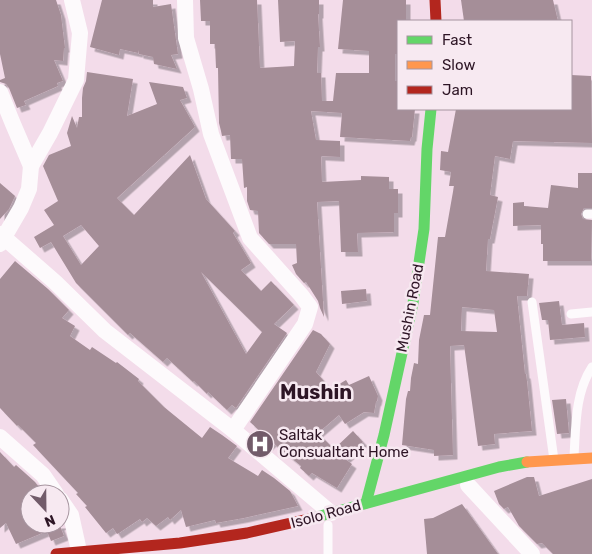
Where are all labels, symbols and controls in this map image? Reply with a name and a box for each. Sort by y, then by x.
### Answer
legend [397,20,572,110]
text: Fast [442,31,472,49]
text: Slow [442,56,475,74]
text: Jam [442,81,473,99]
street label: Mushin Road [393,262,427,354]
district label: Mushin [280,380,352,404]
place label: Saltak Consualtant Home [279,426,409,461]
hospital icon: Saltak Consualtant Home [245,429,275,459]
north arrow [20,484,70,534]
street label: Isolo Road [289,496,363,532]
text: N [42,511,58,530]

